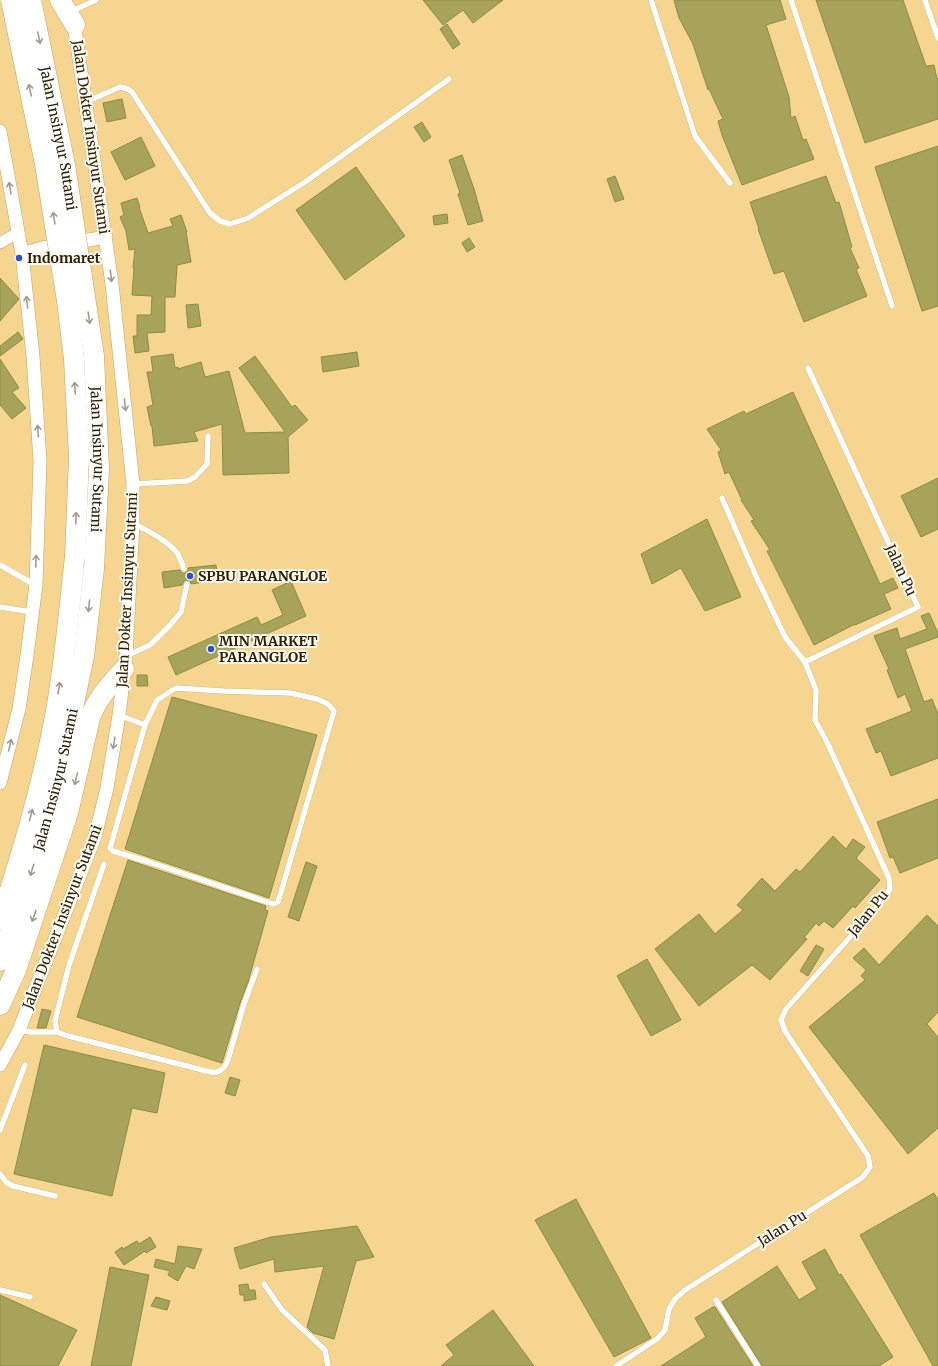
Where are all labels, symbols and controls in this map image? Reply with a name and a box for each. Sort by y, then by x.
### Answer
one-way arrow [36,31,44,44]
street label: Jalan Dokter Insinyur Sutami [68,38,114,236]
street label: Jalan Insinyur Sutami [36,64,81,212]
one-way arrow [25,84,33,97]
one-way arrow [6,182,14,195]
one-way arrow [49,212,57,225]
place label: Indomaret [27,249,101,267]
marker: Indomaret [14,253,24,263]
one-way arrow [107,269,115,282]
one-way arrow [23,296,31,309]
one-way arrow [85,311,93,324]
one-way arrow [72,382,79,395]
street label: Jalan Insinyur Sutami [86,385,108,533]
one-way arrow [121,398,129,411]
one-way arrow [34,425,41,438]
street label: Jalan Dokter Insinyur Sutami [113,491,141,689]
one-way arrow [72,512,80,525]
street label: Jalan Pu [881,541,921,599]
one-way arrow [32,555,40,568]
place label: SPBU PARANGLOE [198,567,327,585]
marker: SPBU PARANGLOE [185,571,195,581]
one-way arrow [86,599,93,612]
place label: MIN MARKET PARANGLOE [219,632,318,666]
marker: MIN MARKET PARANGLOE [206,644,216,654]
one-way arrow [55,682,63,695]
street label: Jalan Insinyur Sutami [29,706,82,854]
one-way arrow [110,737,118,750]
one-way arrow [7,739,15,752]
one-way arrow [72,772,80,785]
one-way arrow [28,809,36,822]
street label: Jalan Dokter Insinyur Sutami [18,822,106,1013]
one-way arrow [28,863,35,876]
street label: Jalan Pu [843,886,892,941]
one-way arrow [29,910,37,922]
street label: Jalan Pu [753,1206,810,1251]

